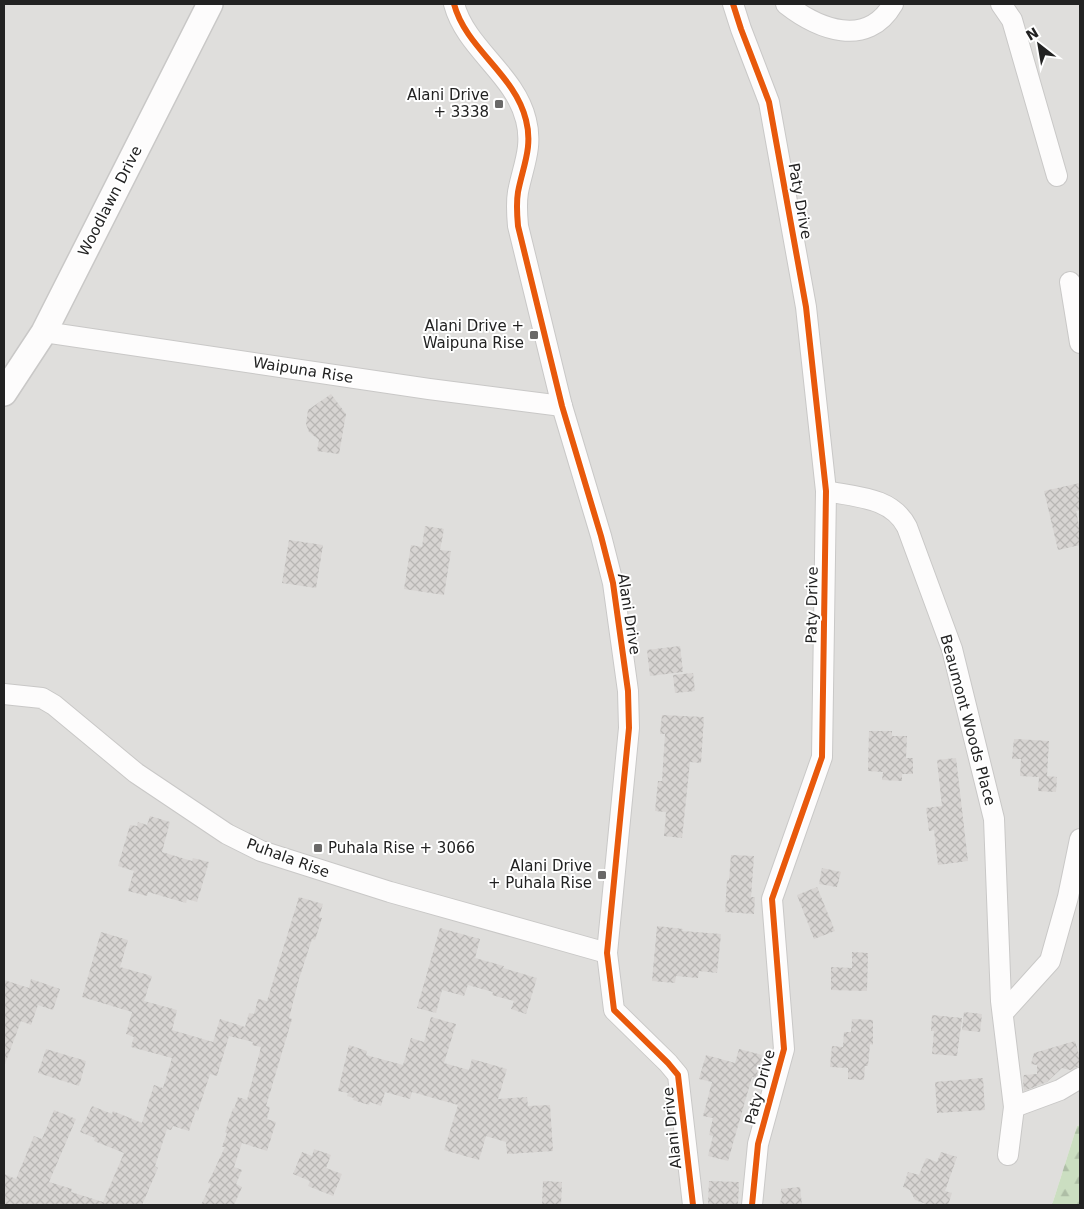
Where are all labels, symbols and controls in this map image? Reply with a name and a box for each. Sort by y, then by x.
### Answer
north arrow [1014,20,1064,70]
text: N [1023,24,1041,44]
place label: Alani Drive + 3338 [407,86,489,121]
marker: Alani Drive + 3338 [493,98,505,110]
street label: Woodlawn Drive [74,143,146,259]
street label: Paty Drive [784,161,816,241]
place label: Alani Drive + Waipuna Rise [423,317,524,352]
marker: Alani Drive + Waipuna Rise [528,329,540,341]
street label: Waipuna Rise [252,353,354,387]
street label: Paty Drive [802,566,822,644]
street label: Alani Drive [614,572,644,656]
street label: Beaumont Woods Place [936,632,1000,808]
street label: Puhala Rise [244,835,332,881]
place label: Puhala Rise + 3066 [328,839,475,857]
marker: Puhala Rise + 3066 [312,842,324,854]
place label: Alani Drive + Puhala Rise [488,857,592,892]
marker: Alani Drive + Puhala Rise [596,869,608,881]
street label: Paty Drive [741,1047,779,1127]
street label: Alani Drive [659,1086,685,1170]

